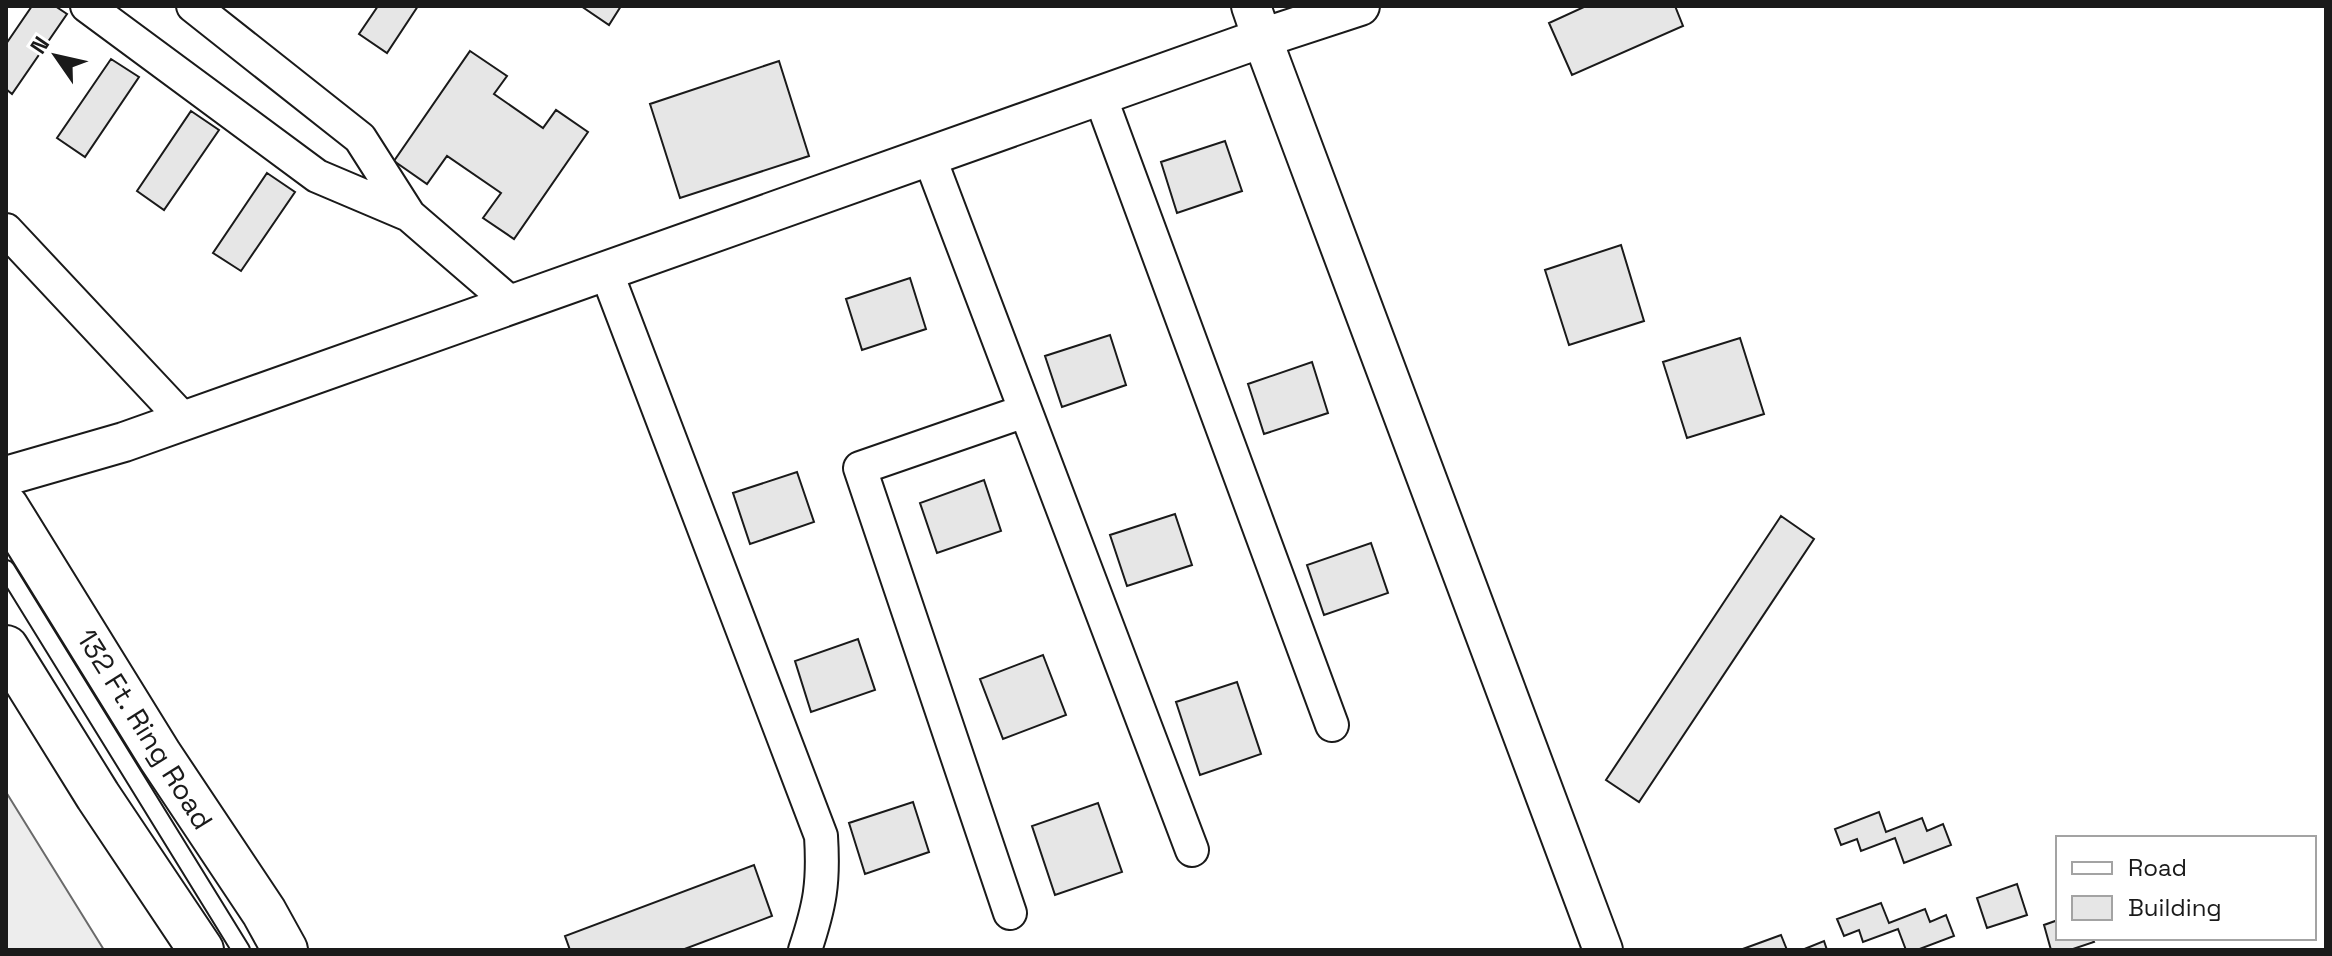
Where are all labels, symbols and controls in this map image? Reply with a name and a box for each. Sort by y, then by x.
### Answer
north arrow [16,16,96,96]
text: N [24,31,55,59]
street label: 132 Ft. Ring Road [69,622,221,836]
legend [2056,836,2316,940]
text: Road [2128,852,2187,883]
text: Building [2128,892,2222,923]

